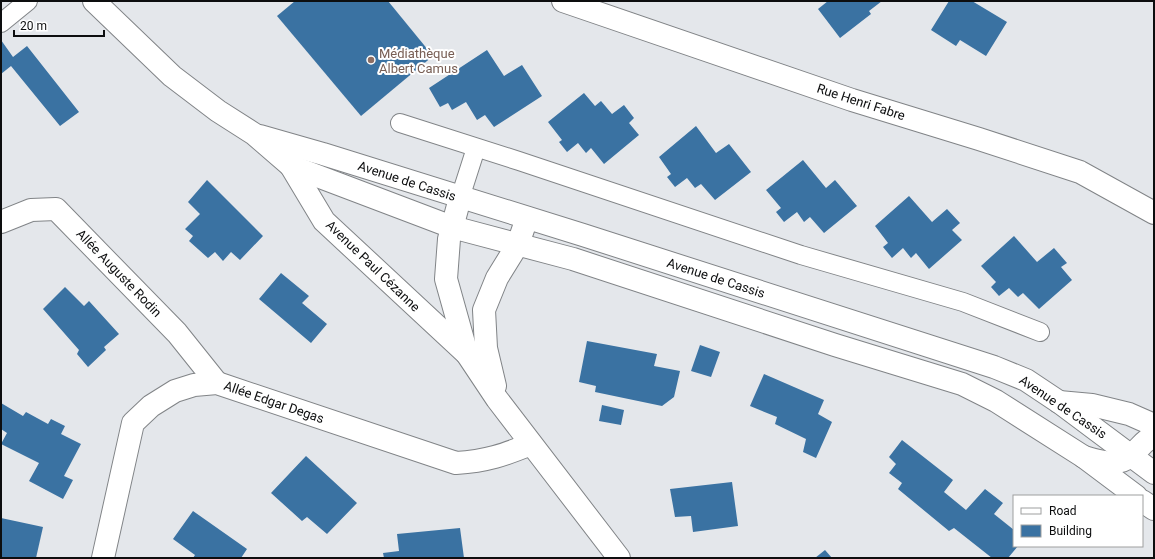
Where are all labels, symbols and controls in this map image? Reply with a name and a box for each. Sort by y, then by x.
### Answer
scale bar [14,12,104,38]
text: 20 m [20,19,47,33]
place label: Médiathèque Albert Camus [379,46,458,76]
marker: Médiathèque Albert Camus [366,55,376,65]
street label: Rue Henri Fabre [815,81,907,123]
street label: Avenue de Cassis [356,158,458,204]
street label: Avenue Paul Cézanne [323,217,423,315]
street label: Allée Auguste Rodin [73,226,165,320]
street label: Avenue de Cassis [665,255,767,301]
street label: Avenue de Cassis [1017,372,1110,442]
street label: Allée Edgar Degas [222,378,326,426]
legend [1013,495,1143,547]
text: Road [1049,504,1077,518]
text: Building [1049,524,1092,538]

